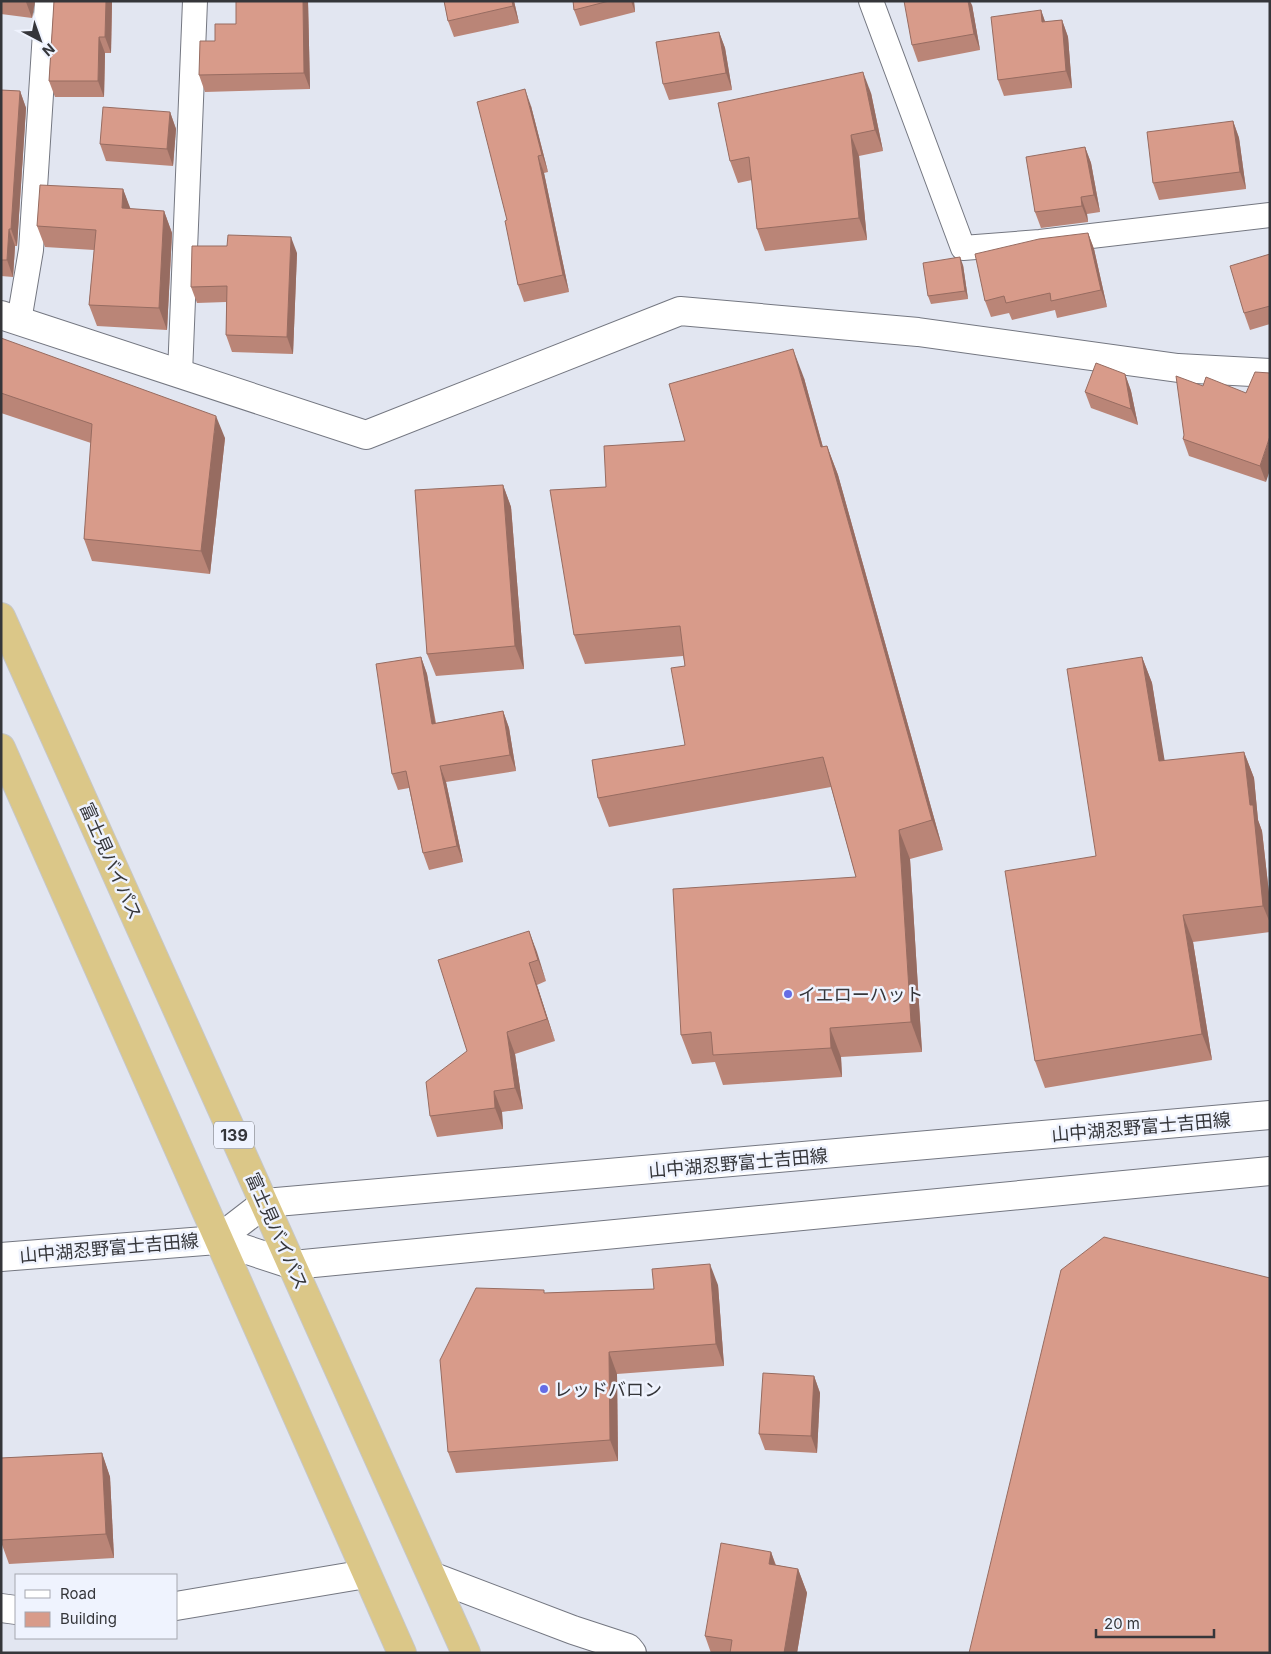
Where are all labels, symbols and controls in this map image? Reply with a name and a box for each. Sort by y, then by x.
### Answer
north arrow [15,15,65,65]
text: N [39,40,58,60]
street label: 富士見バイパス [76,799,146,923]
place label: イエローハット [798,984,923,1005]
marker: イエローハット [782,988,794,1000]
street label: 山中湖忍野富士吉田線 [1050,1109,1232,1145]
road number: 139 [214,1122,254,1148]
street label: 山中湖忍野富士吉田線 [647,1145,829,1181]
street label: 富士見バイパス [242,1169,312,1293]
street label: 山中湖忍野富士吉田線 [18,1230,200,1266]
place label: レッドバロン [554,1379,662,1400]
marker: レッドバロン [538,1383,550,1395]
legend [15,1574,178,1639]
text: Road [60,1584,96,1603]
scale bar [1096,1606,1214,1638]
text: Building [60,1609,117,1628]
text: 20 m [1104,1614,1140,1633]

